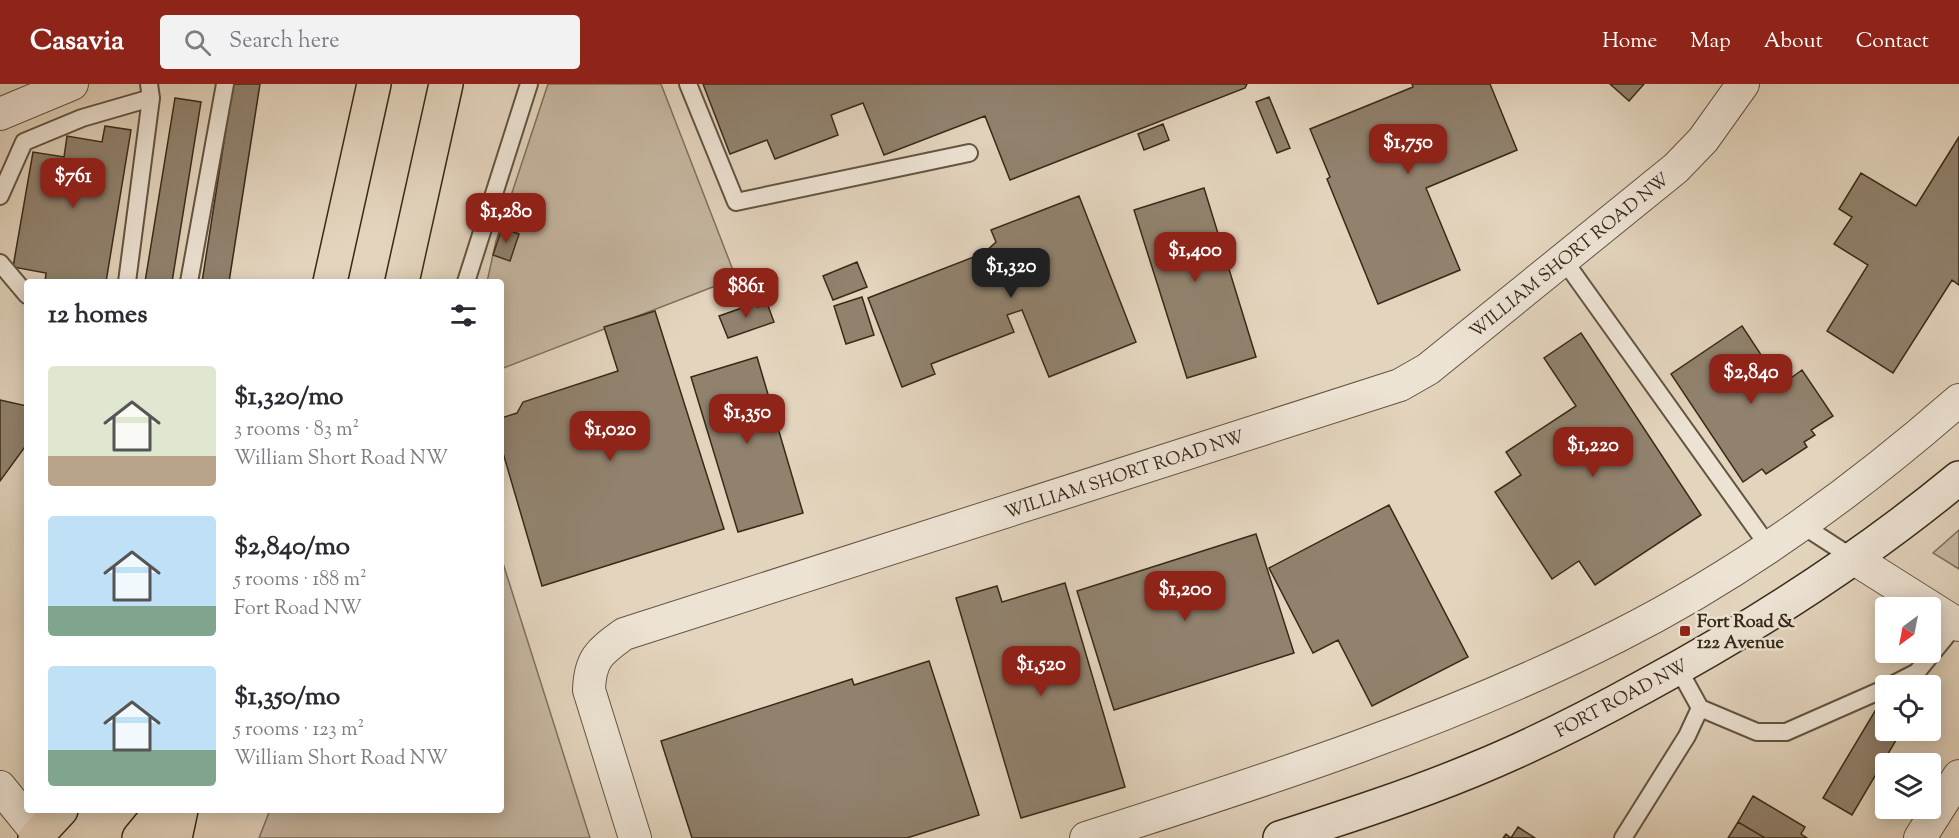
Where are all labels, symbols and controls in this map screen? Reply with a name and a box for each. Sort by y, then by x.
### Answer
search box [160,15,580,69]
text: Casavia [30,22,124,62]
icon: search [181,26,214,59]
text: Search here [229,26,339,58]
text: Home [1602,27,1657,57]
text: Map [1690,27,1731,57]
text: About [1764,27,1823,57]
text: Contact [1856,27,1929,57]
pin: $1,750 [1359,124,1457,175]
text: $1,750 [1383,129,1433,158]
pin: $761 [37,158,109,209]
text: $761 [54,163,92,192]
street label: WILLIAM SHORT ROAD NW [1465,168,1676,345]
pin: $1,280 [457,193,555,244]
text: $1,280 [480,198,532,227]
pin: $1,400 [1146,232,1244,283]
text: $1,400 [1168,237,1222,266]
pin: $1,320 [962,248,1060,299]
text: $1,320 [986,253,1036,282]
pin: $861 [710,268,782,319]
text: $861 [727,273,765,302]
text: 12 homes [48,297,147,334]
icon: filters [447,299,480,332]
pin: $2,840 [1702,354,1800,405]
text: $2,840 [1723,359,1779,388]
text: $1,320/mo [234,379,344,416]
icon: home [96,390,168,462]
pin: $1,350 [698,394,796,445]
text: $1,350 [723,399,771,428]
pin: $1,020 [561,411,659,462]
text: 3 rooms · 83 m² [234,416,359,445]
text: $1,020 [584,416,636,445]
street label: WILLIAM SHORT ROAD NW [1001,425,1248,527]
pin: $1,220 [1544,427,1642,478]
text: $1,220 [1567,432,1619,461]
text: William Short Road NW [234,445,448,474]
text: $2,840/mo [234,529,350,566]
icon: home [96,540,168,612]
text: 5 rooms · 188 m² [234,566,367,595]
pin: $1,200 [1136,571,1234,622]
text: $1,200 [1159,576,1211,605]
text: Fort Road NW [234,595,362,624]
north arrow [1875,597,1941,663]
map controls [1875,597,1941,819]
place label: Fort Road & 122 Avenue [1697,610,1796,657]
marker: Fort Road & 122 Avenue [1678,624,1692,638]
pin: $1,520 [992,646,1090,697]
text: $1,520 [1016,651,1066,680]
street label: FORT ROAD NW [1551,654,1693,746]
button: locate [1875,675,1941,741]
text: $1,350/mo [234,679,340,716]
icon: home [96,690,168,762]
text: 5 rooms · 123 m² [234,716,364,745]
text: William Short Road NW [234,745,448,774]
button: layers [1875,753,1941,819]

